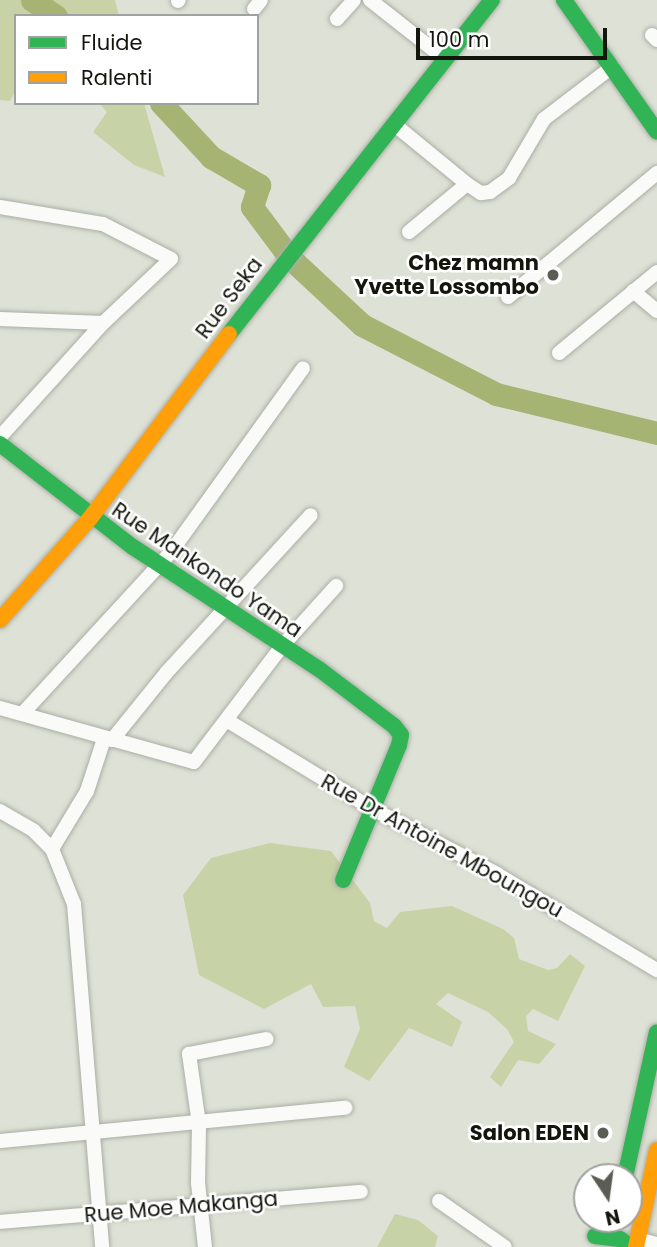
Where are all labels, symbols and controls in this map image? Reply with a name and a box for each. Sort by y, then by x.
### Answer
legend [14,14,259,105]
scale bar [419,14,610,58]
text: 100 m [429,25,489,54]
text: Fluide [81,28,143,57]
text: Ralenti [81,63,152,92]
place label: Chez mamn Yvette Lossombo [354,250,539,300]
street label: Rue Seka [190,252,268,344]
marker: Chez mamn Yvette Lossombo [545,267,561,283]
street label: Rue Mankondo Yama [107,497,307,643]
street label: Rue Dr Antoine Mboungou [317,769,567,923]
place label: Salon EDEN [470,1120,589,1146]
marker: Salon EDEN [595,1125,611,1141]
north arrow [573,1163,643,1233]
street label: Rue Moe Makanga [83,1186,279,1228]
text: N [602,1202,622,1232]

